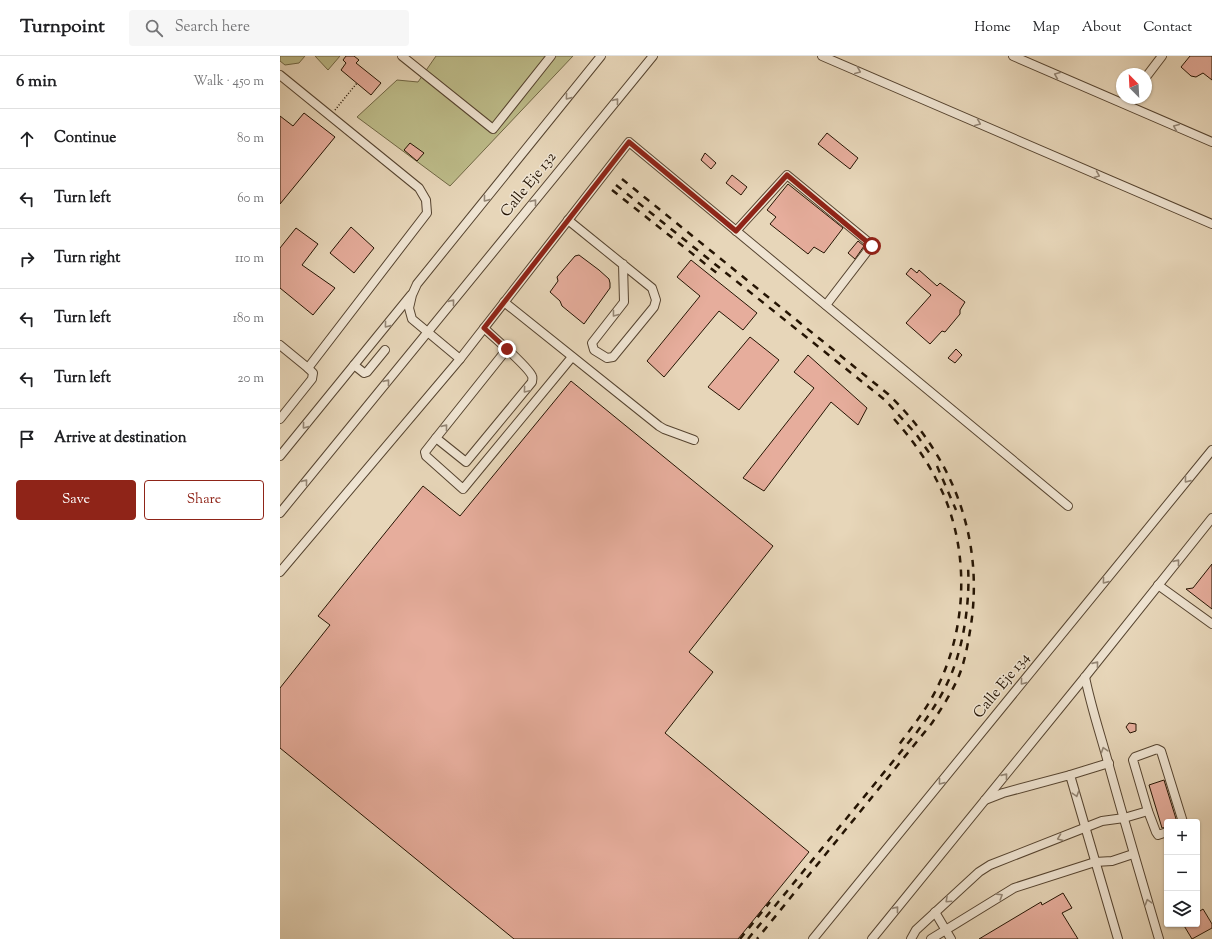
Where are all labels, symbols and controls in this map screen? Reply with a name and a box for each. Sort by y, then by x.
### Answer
search box [129,10,409,46]
text: Turnpoint [20,14,105,41]
icon: search [143,17,165,39]
text: Search here [175,17,250,38]
text: Home [974,18,1011,38]
text: Map [1033,18,1060,38]
text: About [1082,18,1121,38]
text: Contact [1143,18,1192,38]
one-way arrow [855,67,862,75]
north arrow [1116,68,1152,104]
text: 6 min [16,70,57,94]
one-way arrow [1053,72,1061,80]
text: Walk · 450 m [193,73,264,91]
one-way arrow [565,93,572,100]
one-way arrow [612,98,619,105]
one-way arrow [973,118,981,126]
one-way arrow [1173,123,1180,131]
icon: ahead [16,128,38,150]
text: Continue [54,128,116,149]
text: 80 m [237,130,264,148]
street label: Calle Eje 132 [496,148,562,222]
one-way arrow [1093,170,1100,178]
icon: left [16,188,38,210]
text: Turn left [54,188,111,209]
text: 60 m [237,190,264,208]
one-way arrow [484,194,491,201]
one-way arrow [529,199,536,206]
route start [863,237,881,255]
icon: right [16,248,38,270]
text: Turn right [54,248,120,269]
text: 110 m [235,250,264,268]
one-way arrow [447,300,454,307]
icon: left [16,308,38,330]
text: Turn left [54,308,111,329]
text: 180 m [233,310,264,328]
one-way arrow [612,310,619,317]
one-way arrow [384,320,391,327]
route end [498,340,516,358]
icon: left [16,368,38,390]
text: Turn left [54,368,111,389]
text: 20 m [238,370,264,388]
one-way arrow [382,379,389,386]
one-way arrow [524,385,531,392]
one-way arrow [302,421,309,428]
one-way arrow [440,424,447,431]
icon: arrive [16,428,38,450]
text: Arrive at destination [54,428,187,449]
one-way arrow [1185,476,1192,483]
button: Save [16,480,136,520]
button: Share [144,480,264,520]
one-way arrow [300,480,307,487]
one-way arrow [1172,559,1179,567]
one-way arrow [1103,576,1110,583]
street label: Calle Eje 134 [969,648,1035,723]
one-way arrow [1091,661,1098,668]
one-way arrow [1020,677,1027,684]
one-way arrow [1101,746,1109,753]
one-way arrow [1001,773,1008,780]
one-way arrow [938,778,945,785]
one-way arrow [1071,790,1080,797]
map controls [1164,819,1200,927]
button: + [1164,819,1200,855]
one-way arrow [1057,833,1064,841]
button: − [1164,855,1200,891]
button: layers [1164,891,1200,927]
one-way arrow [996,894,1003,901]
one-way arrow [945,895,953,903]
one-way arrow [1144,898,1153,905]
one-way arrow [892,906,899,913]

